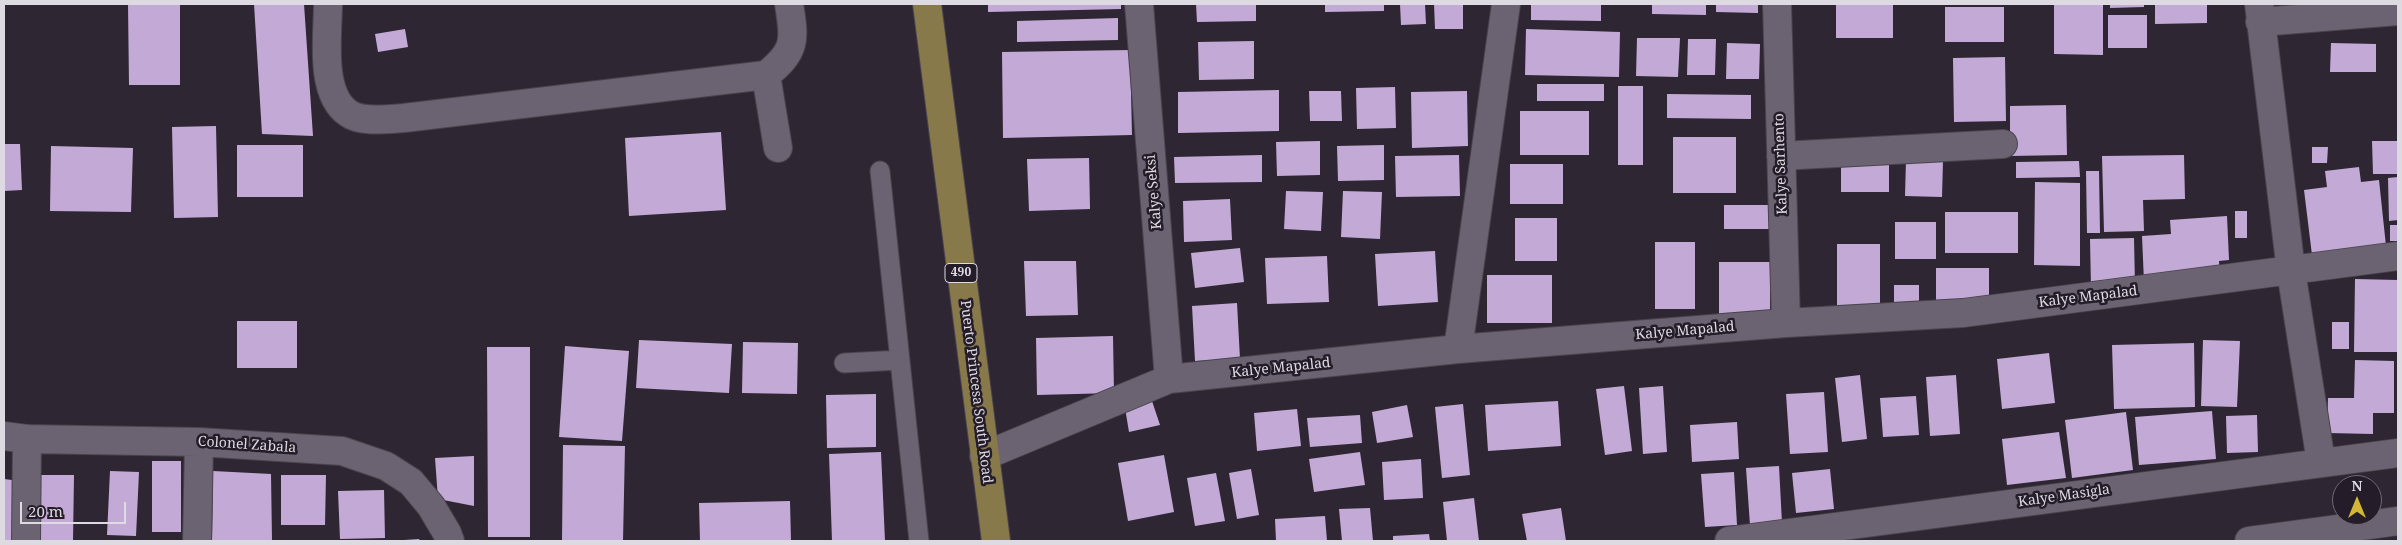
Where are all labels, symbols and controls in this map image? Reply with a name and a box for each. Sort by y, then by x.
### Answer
street label: Kalye Sarhento [1771,113,1791,215]
street label: Kalye Seksi [1142,154,1166,230]
road number: 490 [945,264,977,282]
street label: Kalye Mapalad [2038,283,2138,311]
street label: Puerto Princesa South Road [956,299,996,485]
street label: Kalye Mapalad [1635,318,1735,344]
street label: Kalye Mapalad [1231,354,1331,382]
street label: Colonel Zabala [197,433,297,457]
north arrow [2332,475,2382,525]
text: N [2351,476,2363,495]
street label: Kalye Masigla [2017,481,2111,511]
scale bar [22,492,129,524]
text: 20 m [28,501,63,521]

